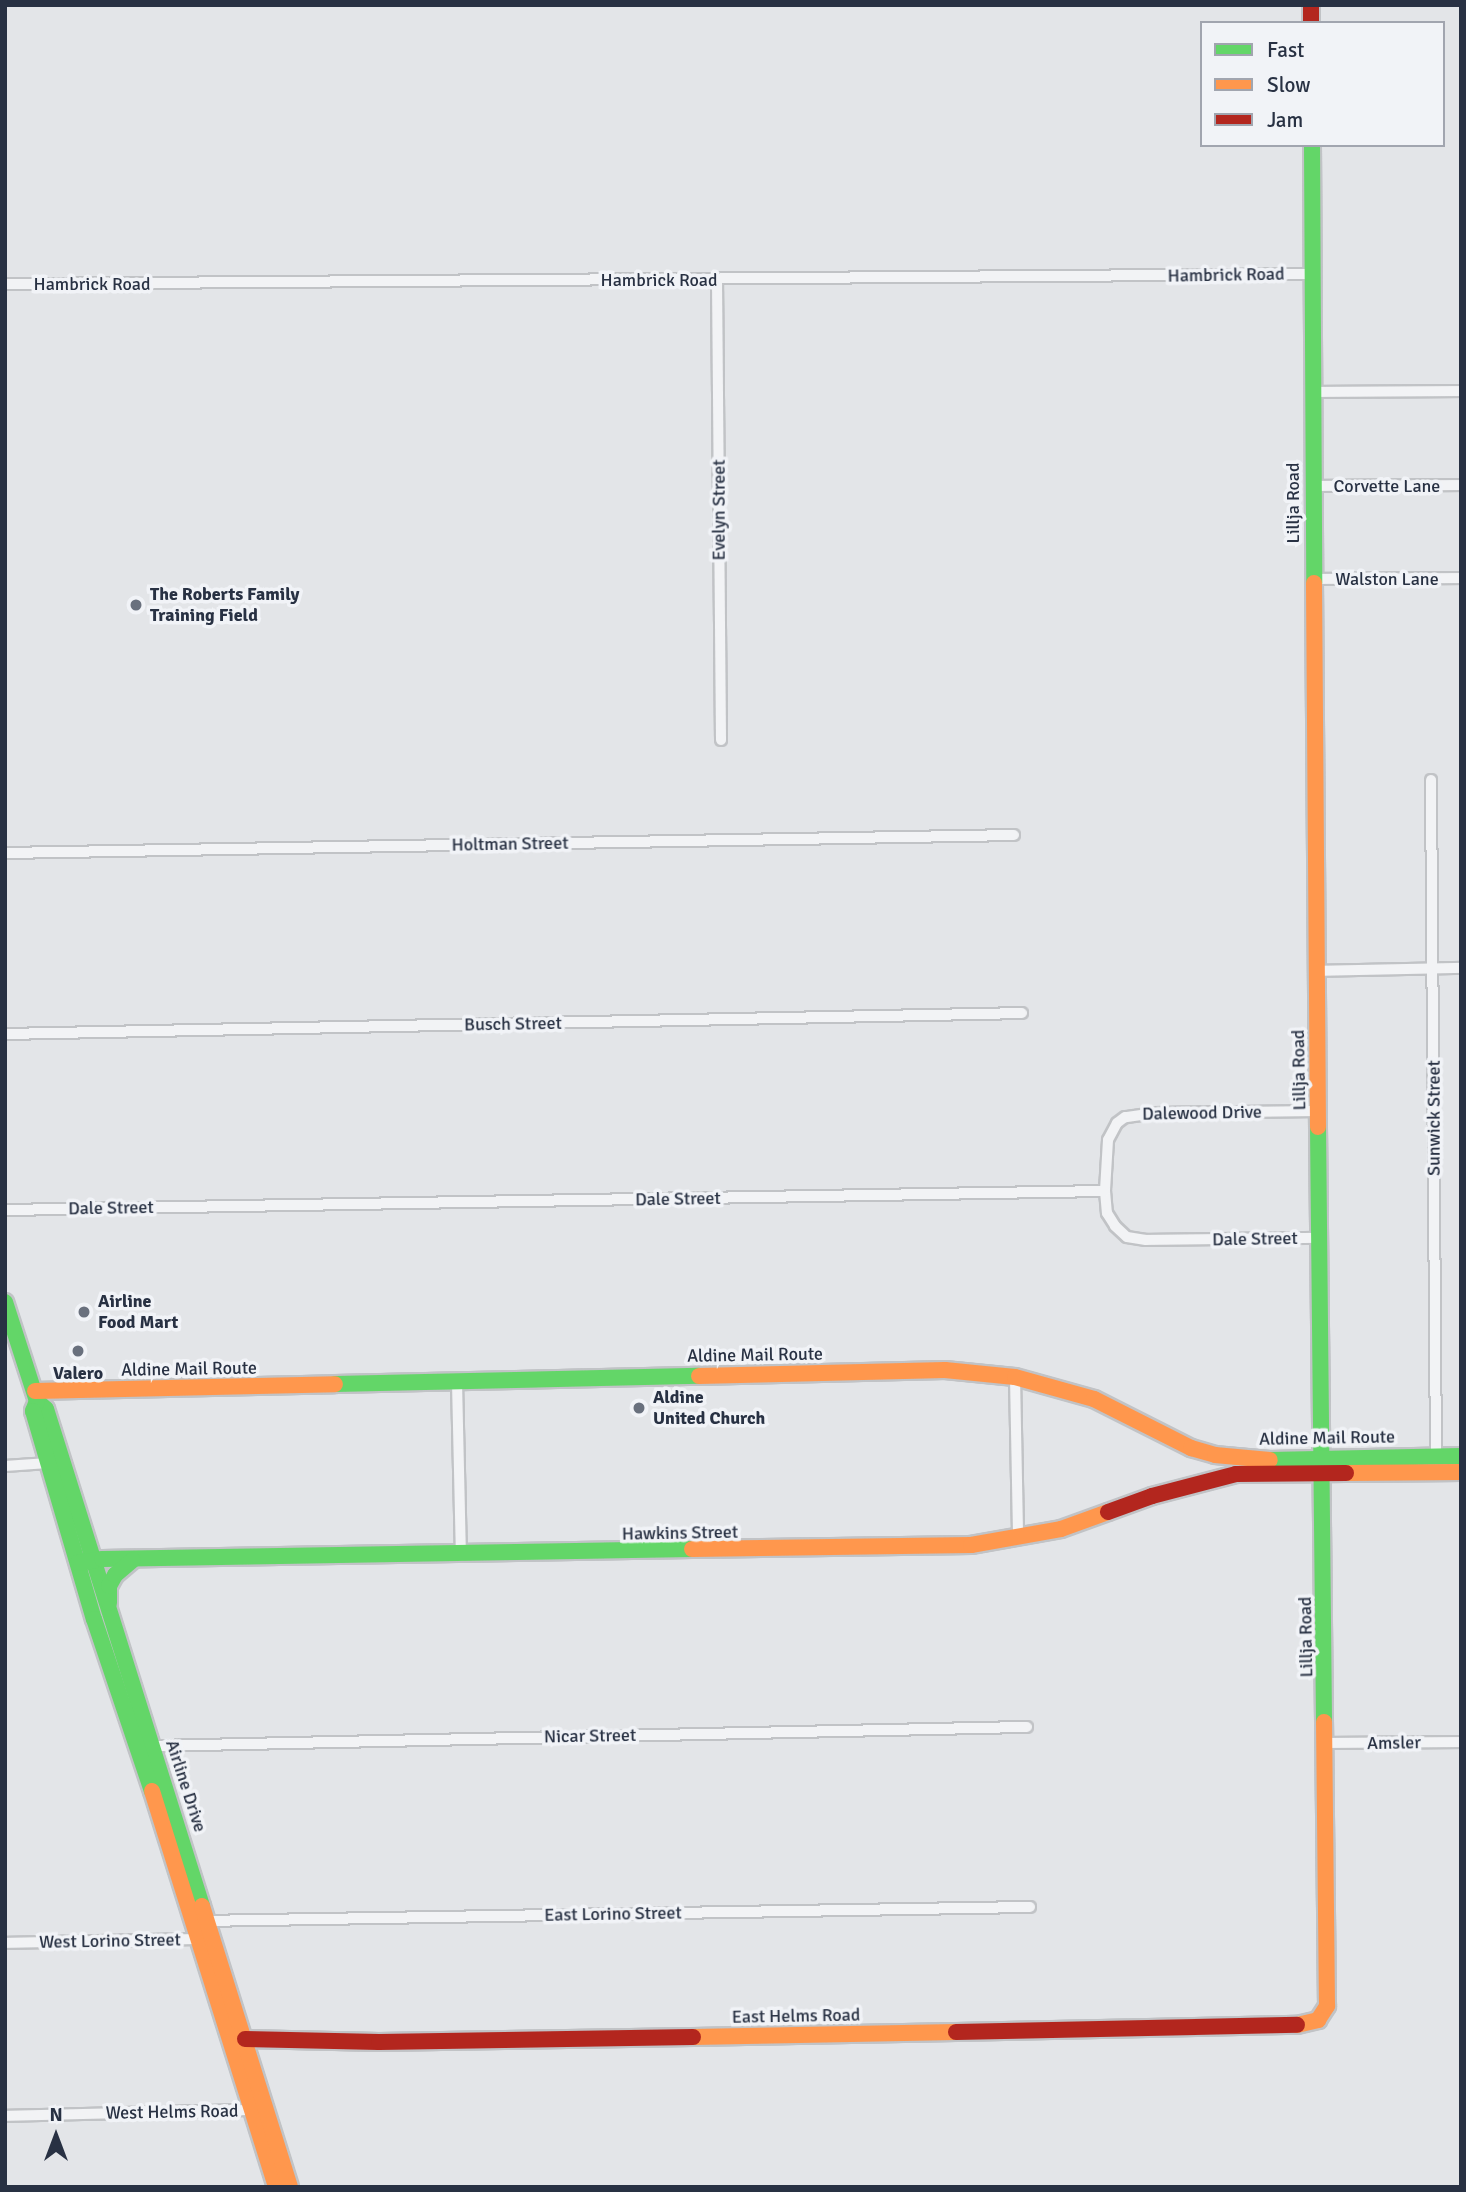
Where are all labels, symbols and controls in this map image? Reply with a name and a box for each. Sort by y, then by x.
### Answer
legend [1200,21,1445,147]
text: Fast [1267,37,1304,63]
text: Slow [1267,72,1311,98]
text: Jam [1267,107,1303,133]
street label: Hambrick Road [1167,263,1285,287]
street label: Hambrick Road [601,269,717,291]
street label: Hambrick Road [34,273,150,295]
street label: Evelyn Street [708,459,730,561]
street label: Lillja Road [1282,463,1304,543]
street label: Corvette Lane [1334,475,1440,497]
street label: Walston Lane [1335,568,1439,590]
place label: The Roberts Family Training Field [150,584,300,626]
marker: The Roberts Family Training Field [128,597,144,613]
street label: Holtman Street [451,832,569,856]
street label: Busch Street [464,1012,562,1036]
street label: Lillja Road [1287,1029,1311,1111]
street label: Sunwick Street [1423,1060,1445,1176]
street label: Dalewood Drive [1142,1101,1262,1125]
street label: Dale Street [635,1187,721,1211]
street label: Dale Street [68,1196,154,1220]
street label: Dale Street [1212,1227,1298,1251]
place label: Airline Food Mart [98,1291,178,1334]
marker: Airline Food Mart [76,1304,92,1320]
marker: Valero [70,1343,86,1359]
street label: Aldine Mail Route [687,1343,823,1367]
street label: Aldine Mail Route [121,1357,257,1381]
place label: Valero [53,1362,103,1384]
place label: Aldine United Church [653,1387,765,1430]
marker: Aldine United Church [631,1400,647,1416]
street label: Aldine Mail Route [1259,1426,1395,1450]
street label: Hawkins Street [622,1521,738,1545]
street label: Lillja Road [1294,1596,1318,1678]
street label: Nicar Street [544,1724,636,1748]
street label: Amsler [1367,1732,1421,1754]
street label: Airline Drive [161,1737,211,1835]
street label: East Lorino Street [544,1902,682,1926]
street label: West Lorino Street [39,1929,181,1953]
street label: East Helms Road [732,2004,860,2028]
street label: West Helms Road [105,2100,239,2124]
north arrow [21,2101,91,2171]
text: N [49,2103,63,2127]

